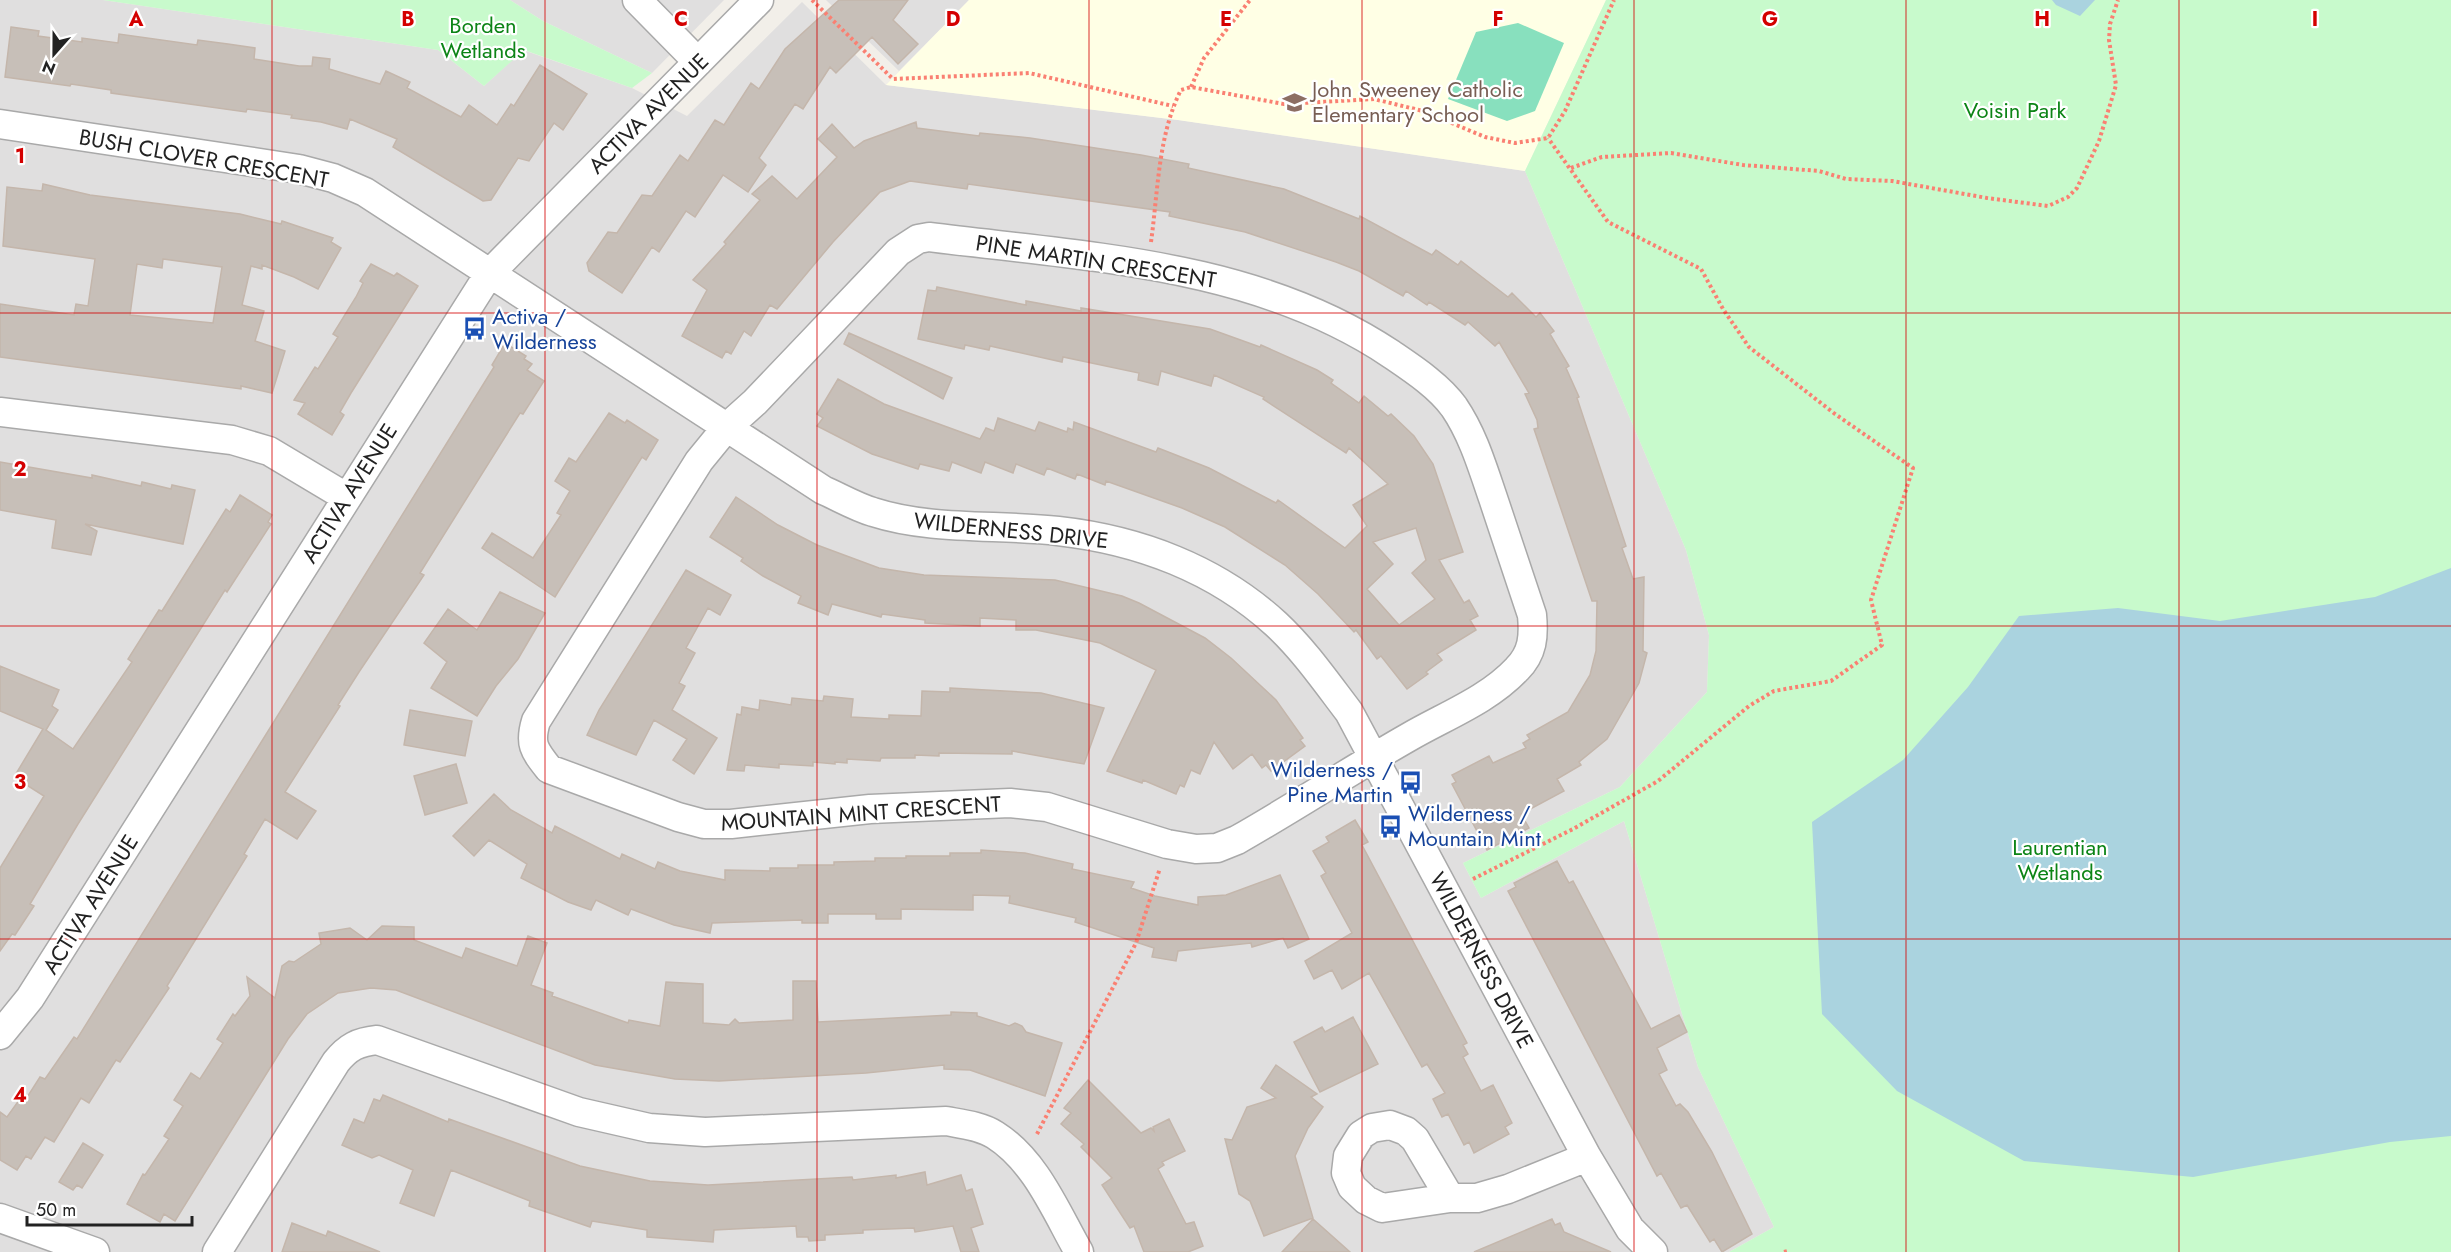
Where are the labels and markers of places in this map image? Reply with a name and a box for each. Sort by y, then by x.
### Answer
place label: John Sweeney Catholic Elementary School [1309,73,1523,130]
school or university icon: John Sweeney Catholic Elementary School [1281,89,1307,115]
place label: Activa / Wilderness [492,300,597,357]
bus stop icon: Activa / Wilderness [461,316,487,342]
place label: Wilderness / Pine Martin [1270,753,1393,810]
bus stop icon: Wilderness / Pine Martin [1398,769,1424,795]
place label: Wilderness / Mountain Mint [1408,797,1542,854]
bus stop icon: Wilderness / Mountain Mint [1377,813,1403,839]

